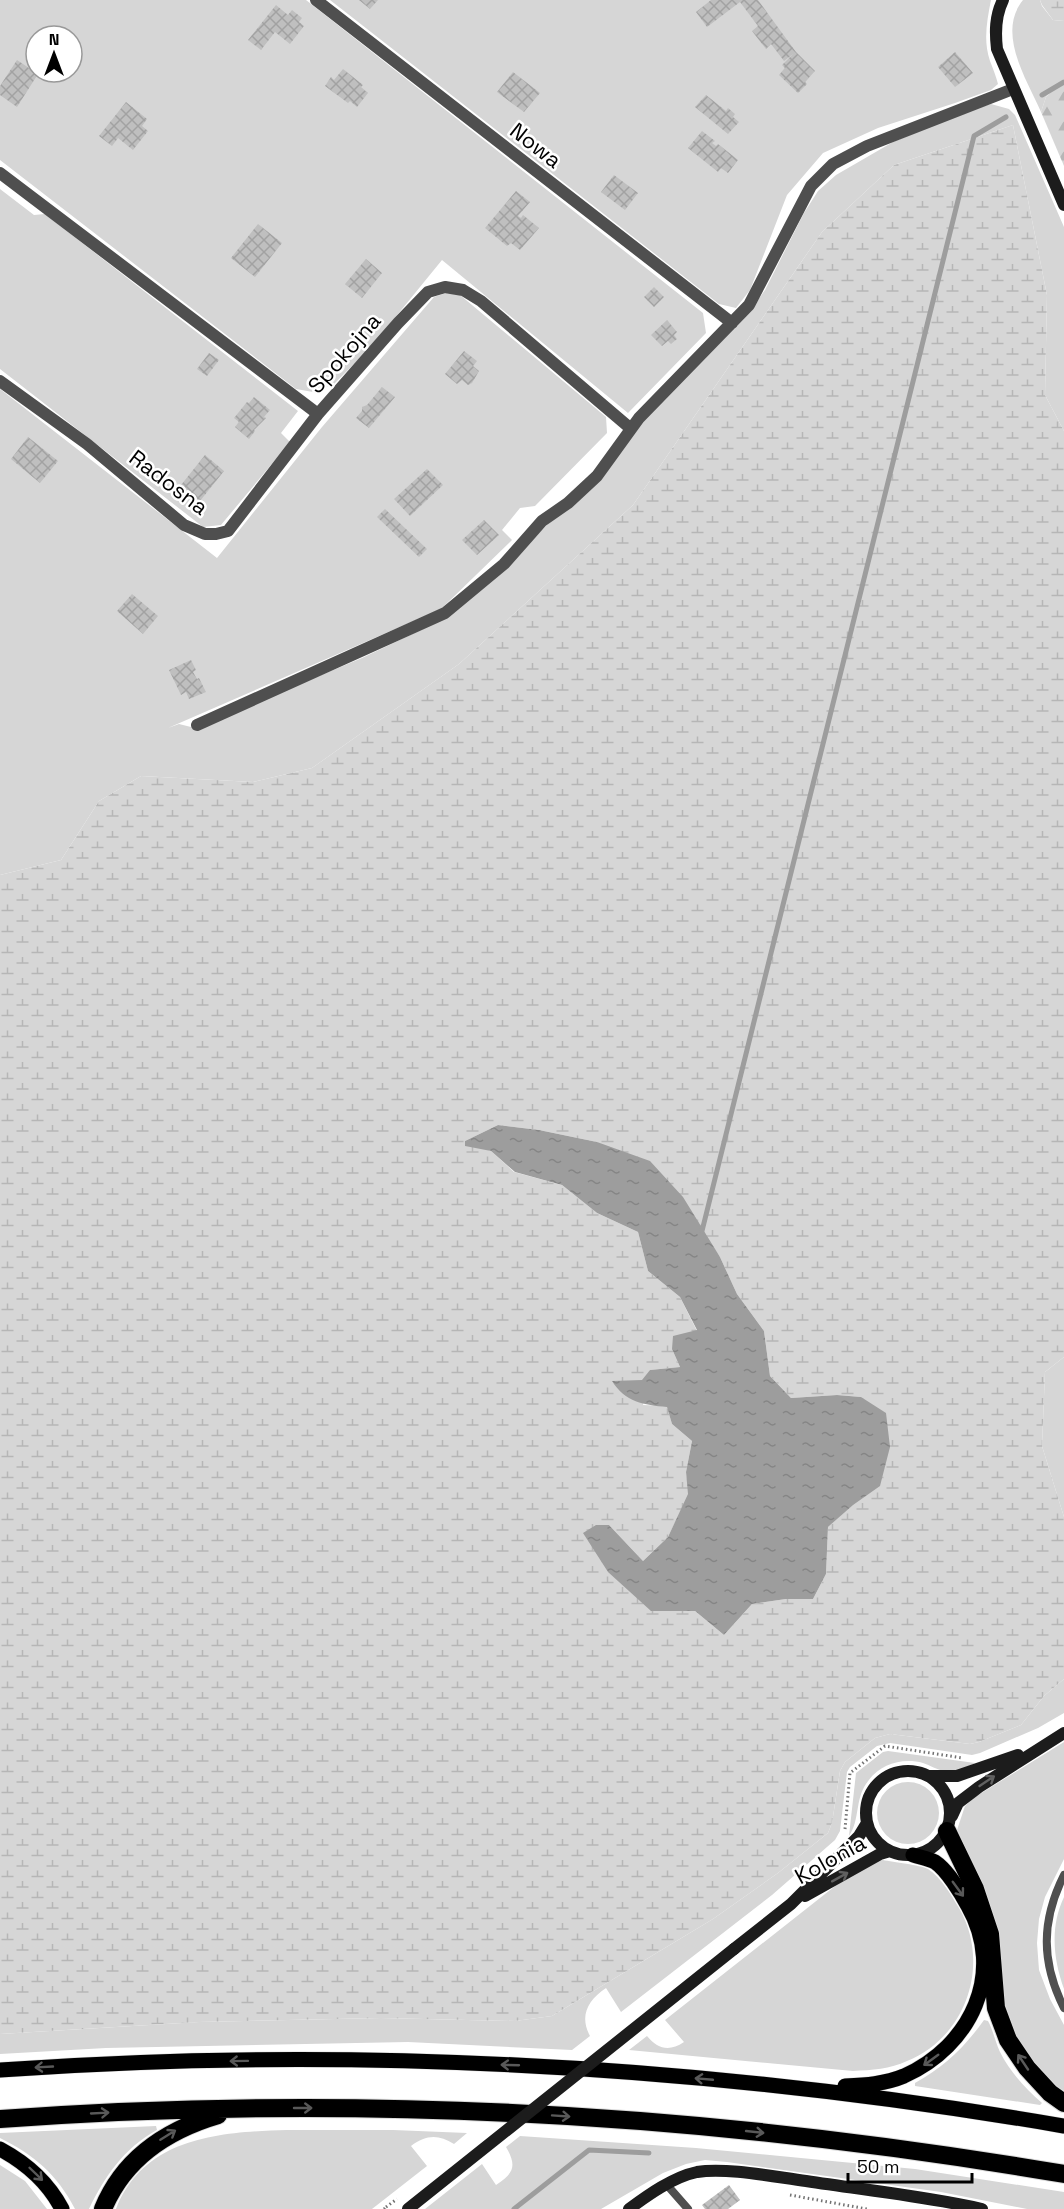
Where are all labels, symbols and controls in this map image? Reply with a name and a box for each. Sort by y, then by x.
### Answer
north arrow [24,24,84,84]
text: N [49,29,59,50]
street label: Nowa [504,116,568,174]
street label: Spokojna [301,307,387,399]
street label: Radosna [124,443,214,521]
one-way arrow [979,1775,995,1787]
street label: Kolonia [789,1828,871,1890]
one-way arrow [831,1871,848,1883]
one-way arrow [951,1881,964,1897]
one-way arrow [924,2054,940,2066]
one-way arrow [1017,2054,1029,2071]
one-way arrow [229,2055,249,2067]
one-way arrow [500,2060,520,2071]
one-way arrow [34,2062,54,2073]
one-way arrow [695,2073,715,2084]
one-way arrow [292,2102,312,2114]
one-way arrow [90,2108,110,2119]
one-way arrow [550,2111,570,2122]
one-way arrow [744,2127,764,2138]
one-way arrow [159,2129,176,2141]
scale bar [848,2146,972,2184]
text: 50 m [857,2155,899,2178]
one-way arrow [28,2167,43,2181]

